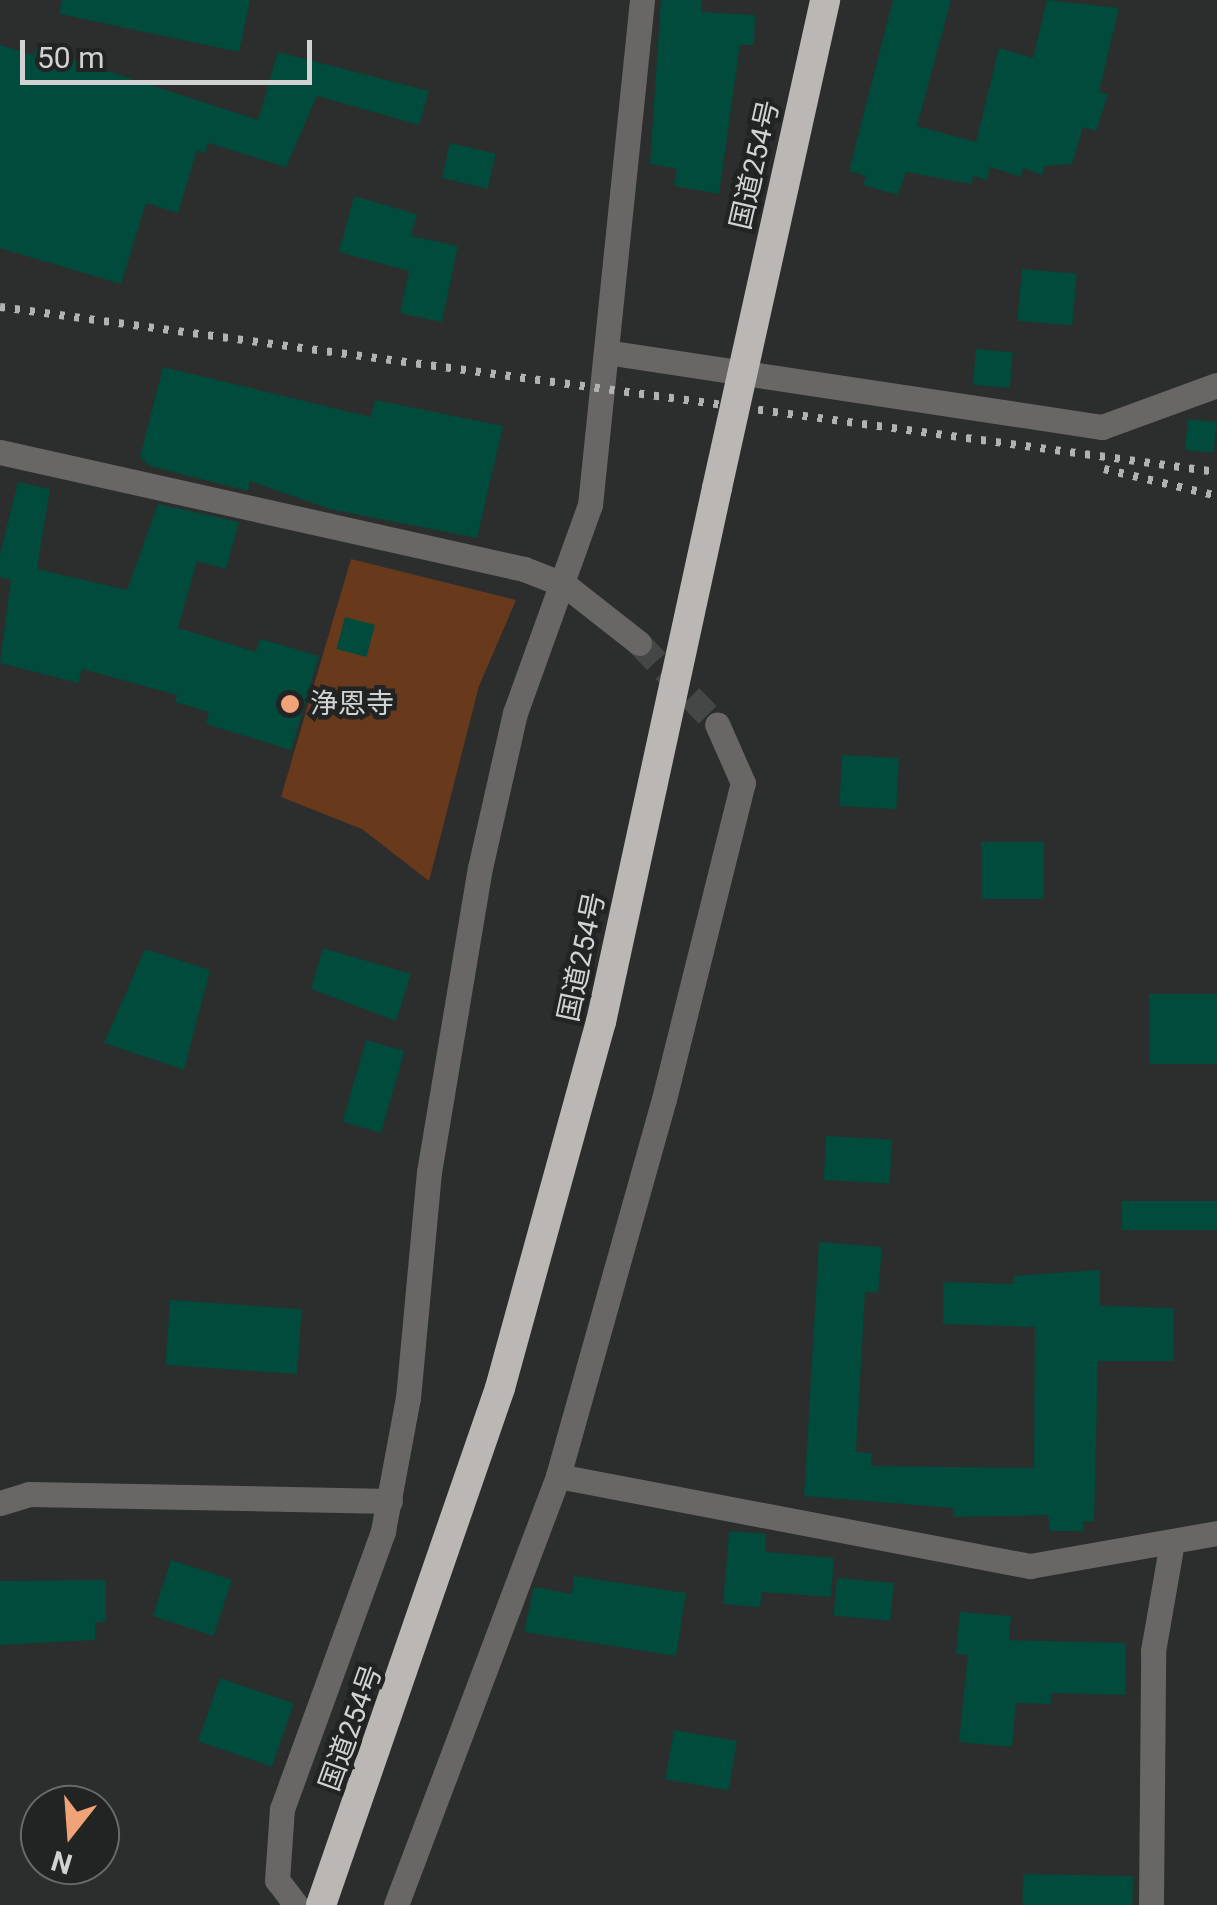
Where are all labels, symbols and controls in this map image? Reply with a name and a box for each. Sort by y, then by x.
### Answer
scale bar [25,20,318,82]
text: 50 m [37,40,104,75]
street label: 国道254号 [724,97,786,233]
place label: 浄恩寺 [310,687,394,721]
marker: 浄恩寺 [279,693,301,715]
street label: 国道254号 [552,889,612,1025]
street label: 国道254号 [313,1661,389,1795]
north arrow [20,1785,120,1885]
text: N [47,1844,76,1881]

